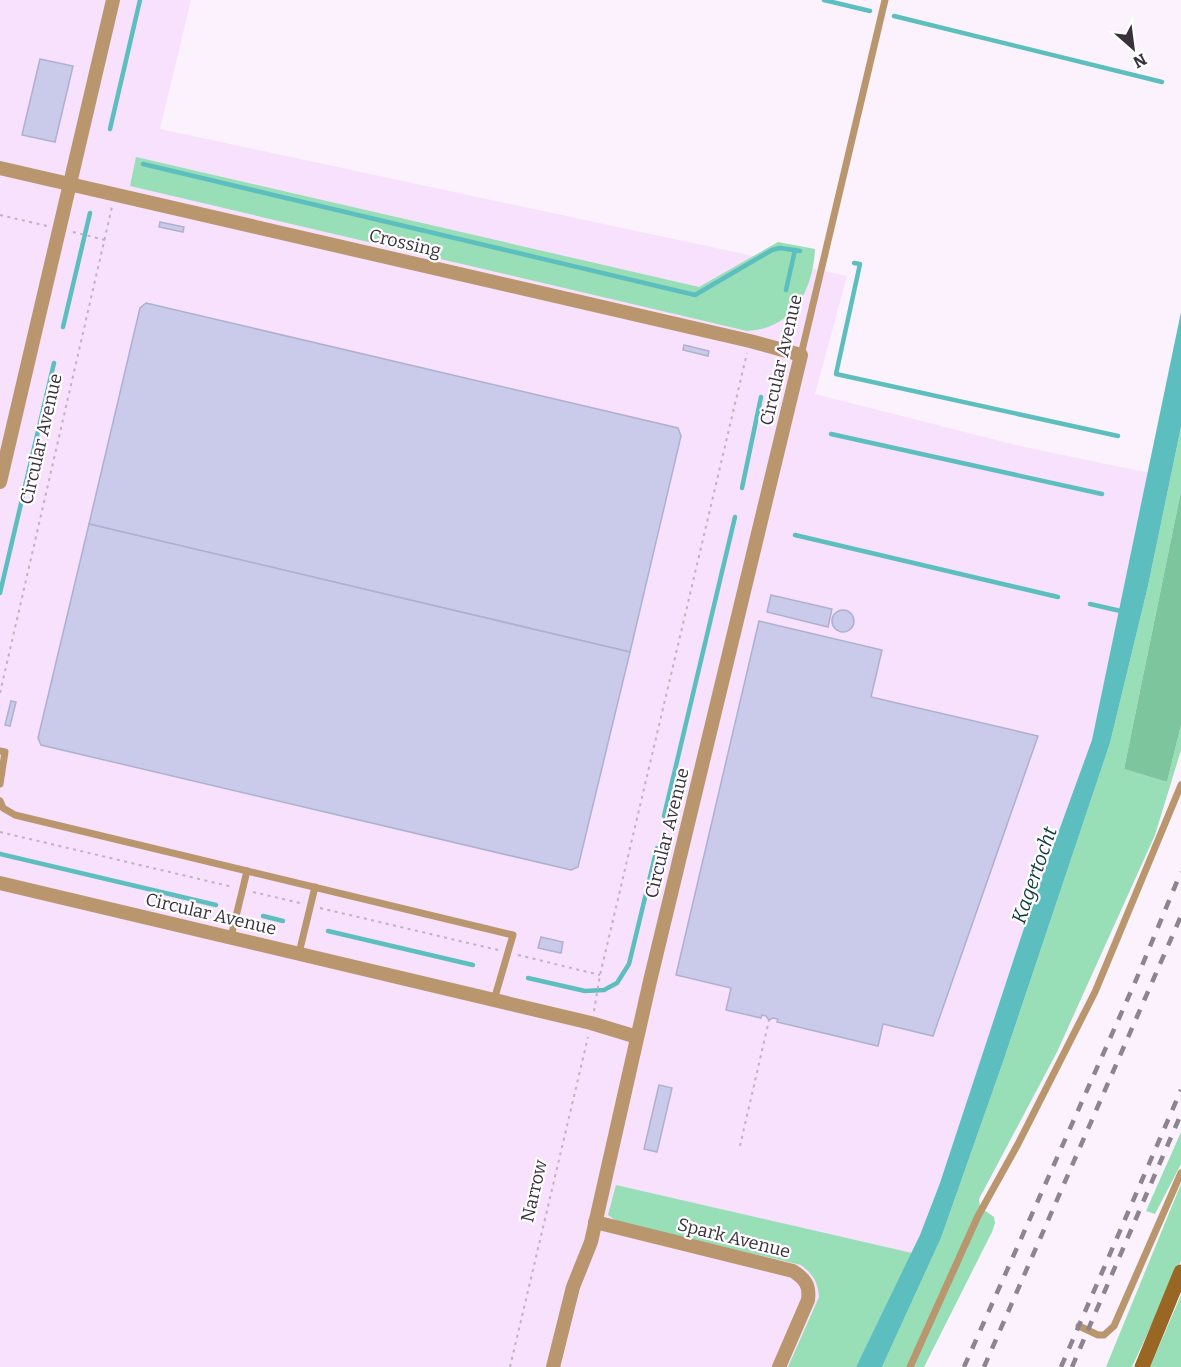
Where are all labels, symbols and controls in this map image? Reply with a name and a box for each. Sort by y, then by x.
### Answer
north arrow [1103,18,1163,78]
text: N [1130,50,1150,72]
street label: Crossing [367,224,443,262]
street label: Circular Avenue [755,292,807,428]
street label: Circular Avenue [15,371,67,507]
street label: Circular Avenue [640,765,694,901]
water label: Kagertocht [1006,823,1062,927]
street label: Circular Avenue [143,888,279,940]
street label: Narrow [516,1157,552,1224]
street label: Spark Avenue [675,1213,793,1263]

